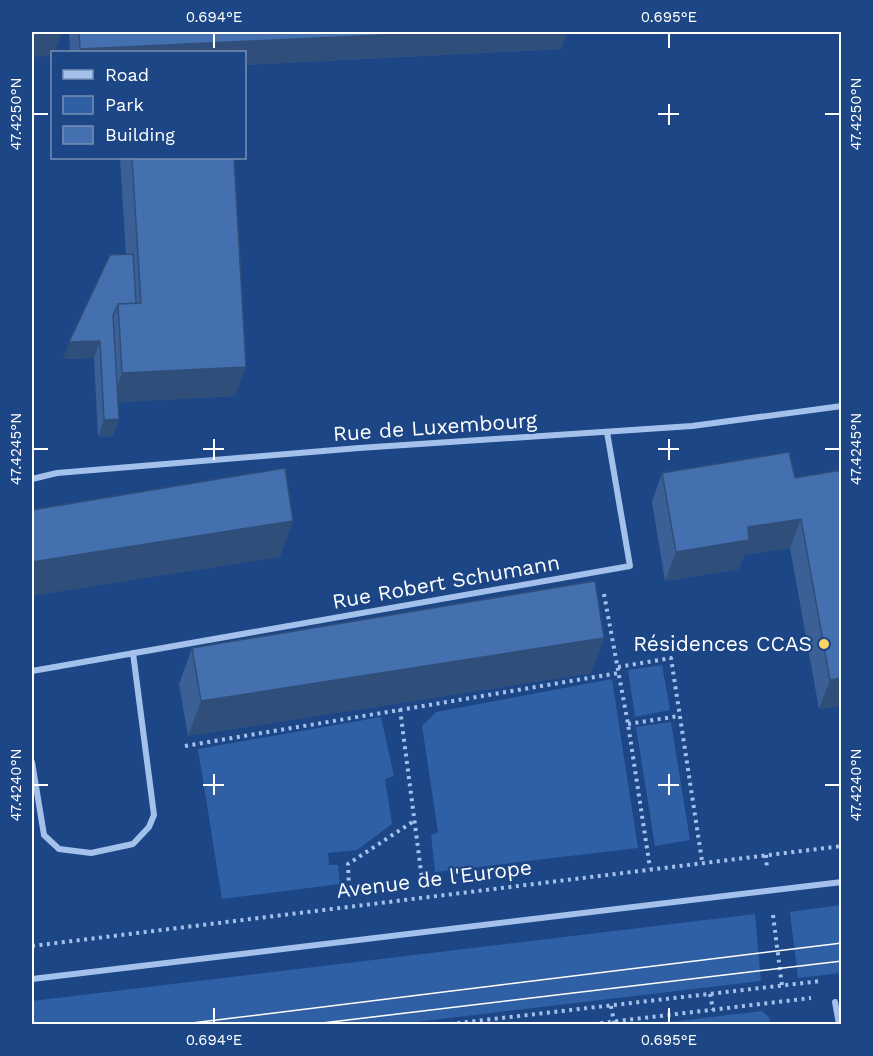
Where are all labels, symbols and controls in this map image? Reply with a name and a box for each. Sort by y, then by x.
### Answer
text: 0.694°E [186,8,242,26]
text: 0.695°E [641,8,697,26]
legend [51,51,246,159]
text: Road [105,64,149,85]
text: 47.4250°N [7,77,25,151]
text: 47.4250°N [847,77,865,151]
text: Park [105,94,144,115]
text: Building [105,124,175,145]
street label: Rue de Luxembourg [332,407,539,446]
text: 47.4245°N [7,413,25,485]
text: 47.4245°N [847,413,865,485]
street label: Rue Robert Schumann [330,549,562,614]
place label: Résidences CCAS [633,631,812,656]
marker: Résidences CCAS [817,637,831,651]
text: 47.4240°N [7,748,25,822]
text: 47.4240°N [847,748,865,822]
street label: Avenue de l'Europe [335,854,533,903]
text: 0.694°E [186,1031,242,1049]
text: 0.695°E [641,1031,697,1049]

